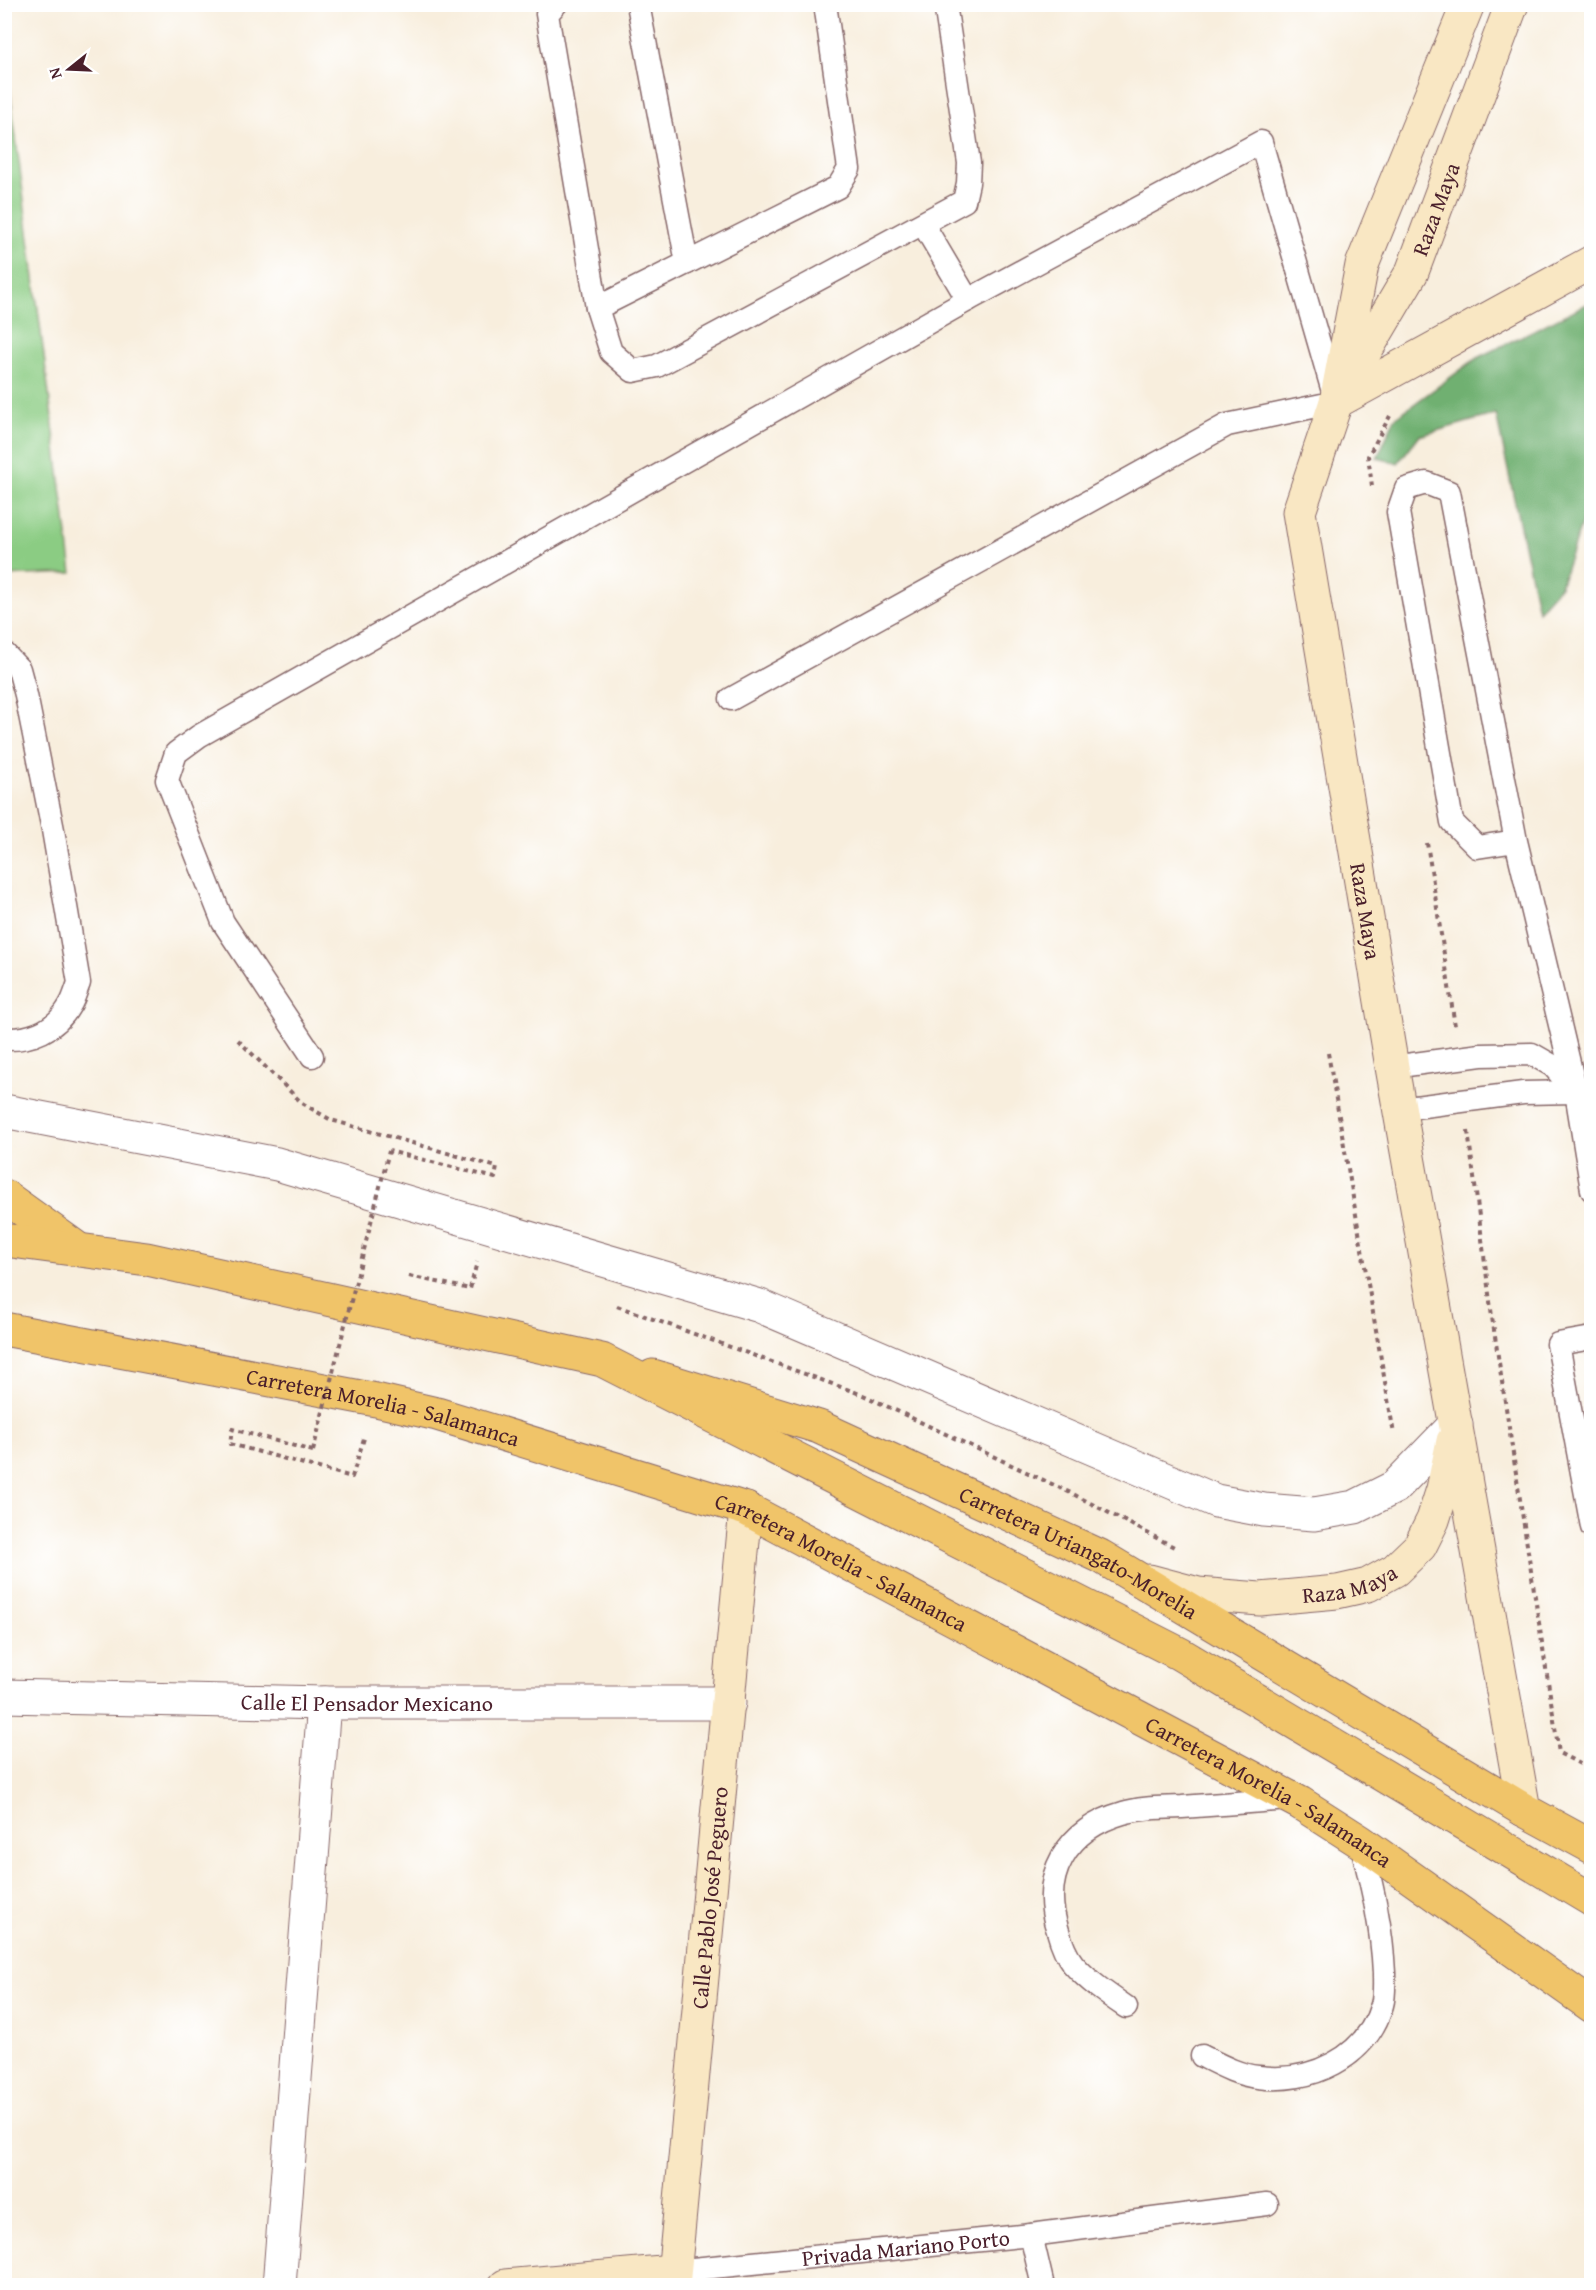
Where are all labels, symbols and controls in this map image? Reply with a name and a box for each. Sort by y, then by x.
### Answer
north arrow [39,39,99,99]
text: N [42,65,68,82]
street label: Raza Maya [1403,157,1468,260]
street label: Raza Maya [1342,861,1390,963]
street label: Carretera Morelia - Salamanca [244,1360,524,1455]
street label: Carretera Uriangato-Morelia [954,1478,1204,1627]
street label: Carretera Morelia - Salamanca [711,1484,973,1640]
street label: Raza Maya [1301,1556,1403,1611]
street label: Calle El Pensador Mexicano [241,1685,493,1719]
street label: Carretera Morelia - Salamanca [1140,1708,1399,1876]
street label: Calle Pablo José Peguero [683,1785,736,2010]
street label: Privada Mariano Porto [800,2221,1011,2274]

